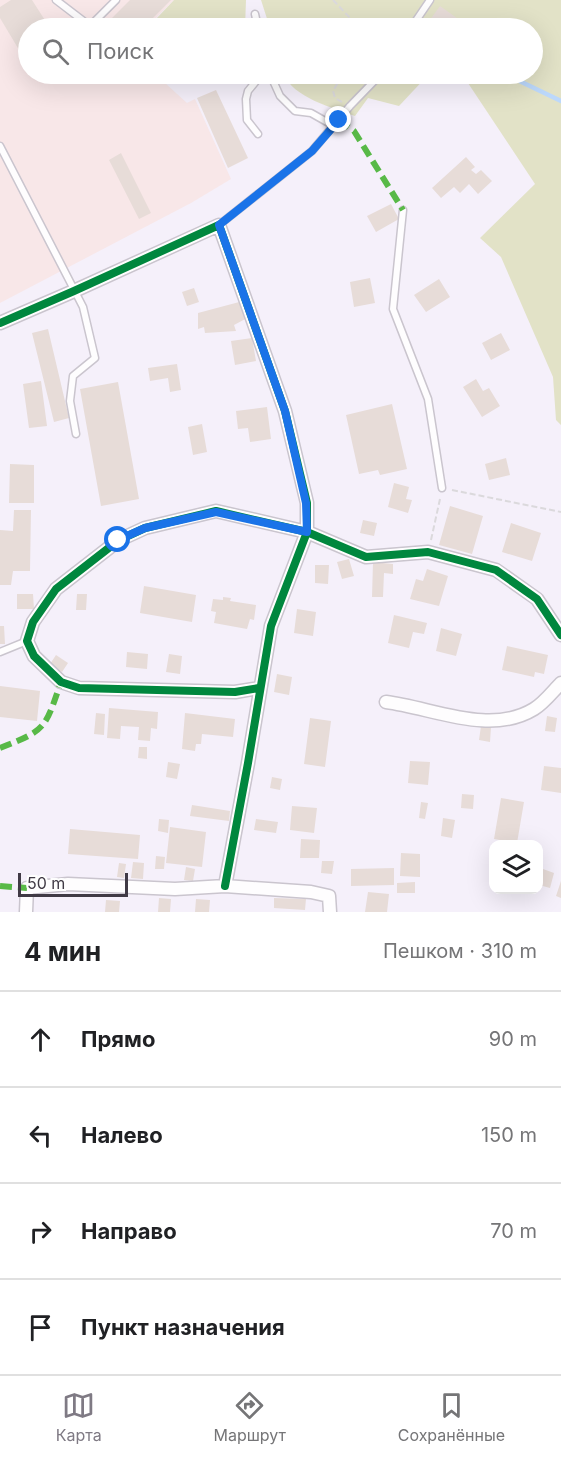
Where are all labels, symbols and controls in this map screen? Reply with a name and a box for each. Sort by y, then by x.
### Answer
search box [18,18,543,84]
icon: search [39,35,72,68]
text: Поиск [87,38,154,64]
route end [325,106,351,132]
route start [104,526,130,552]
map controls [489,840,543,894]
button: layers [489,840,543,894]
scale bar [18,870,128,898]
text: 50 m [27,873,65,893]
text: 4 мин [24,936,101,967]
text: Пешком · 310 m [383,939,537,963]
icon: ahead [24,1023,57,1056]
text: Прямо [81,1026,155,1052]
text: 90 m [489,1027,537,1051]
icon: left [24,1119,57,1152]
text: Налево [81,1122,163,1148]
text: 150 m [481,1123,537,1147]
icon: right [24,1215,57,1248]
text: Направо [81,1218,177,1244]
text: 70 m [490,1219,537,1243]
icon: arrive [24,1311,57,1344]
text: Пункт назначения [81,1314,285,1340]
tab: Карта [56,1389,102,1445]
tab: Маршрут [213,1389,286,1445]
tab: Сохранённые [398,1389,505,1445]

